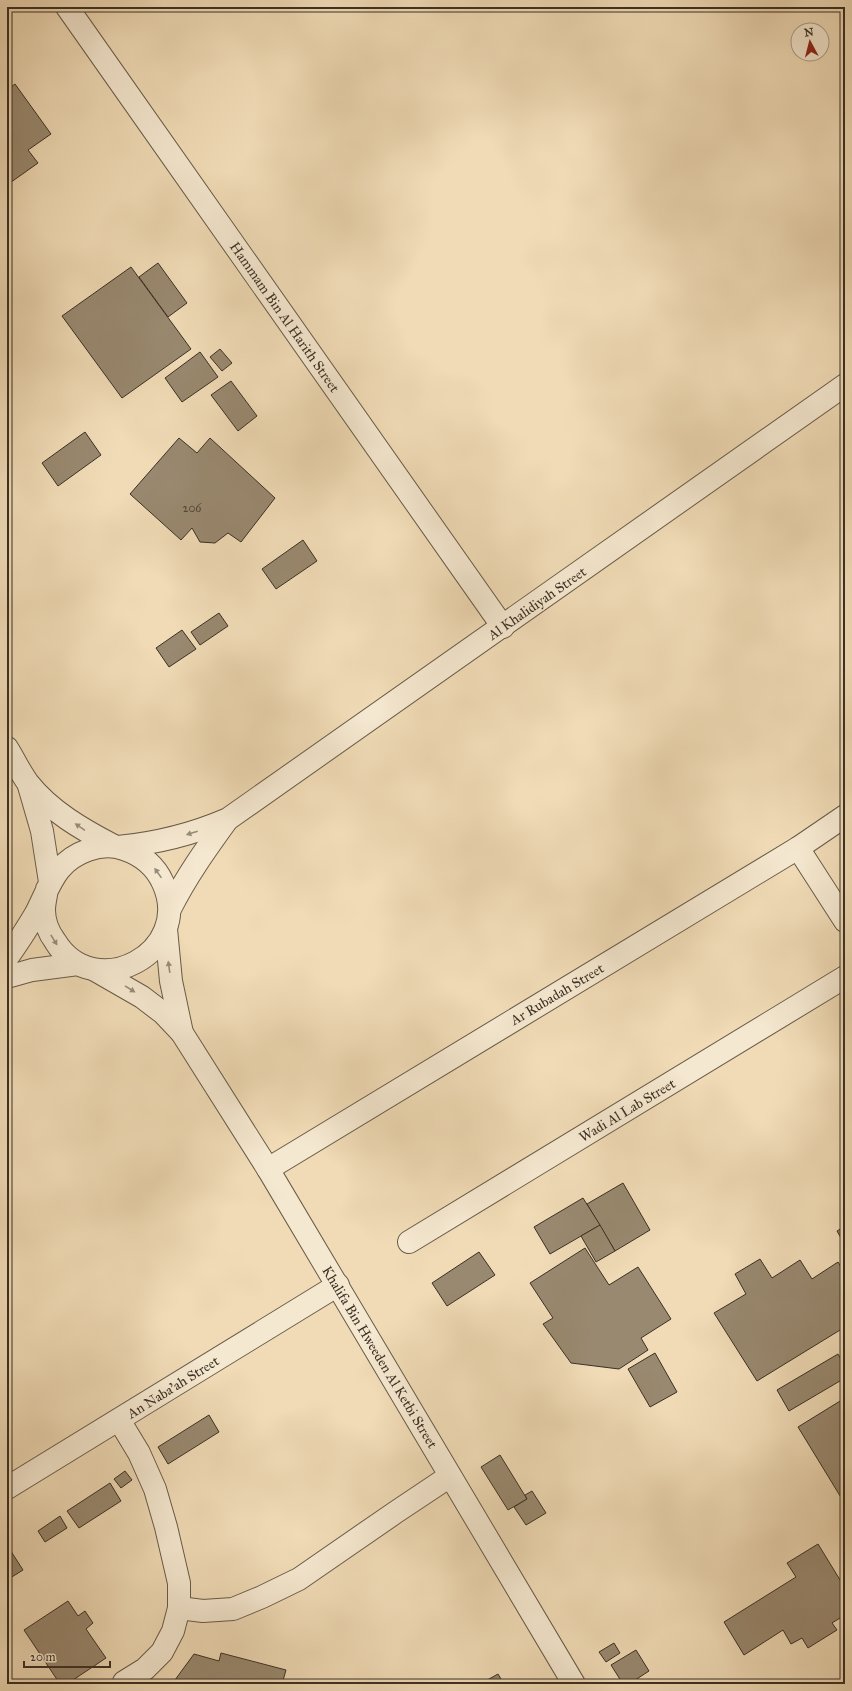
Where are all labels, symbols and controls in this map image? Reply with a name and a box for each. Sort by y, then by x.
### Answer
north arrow [790,22,830,62]
text: N [803,25,815,40]
street label: Hammam Bin Al Harith Street [226,239,343,396]
house number: 206 [182,501,202,515]
street label: Al Khalidiyah Street [484,563,590,644]
one-way arrow [74,824,86,831]
one-way arrow [186,830,198,836]
one-way arrow [154,868,162,879]
one-way arrow [50,934,57,946]
street label: Ar Rubadah Street [507,960,607,1030]
one-way arrow [166,961,172,973]
one-way arrow [124,985,136,992]
street label: Wadi Al Lab Street [576,1075,679,1146]
street label: Khalifa Bin Hweeden Al Ketbi Street [318,1263,441,1452]
street label: An Naba'ah Street [123,1352,222,1423]
scale bar [24,1643,110,1669]
text: 20 m [30,1650,56,1664]

